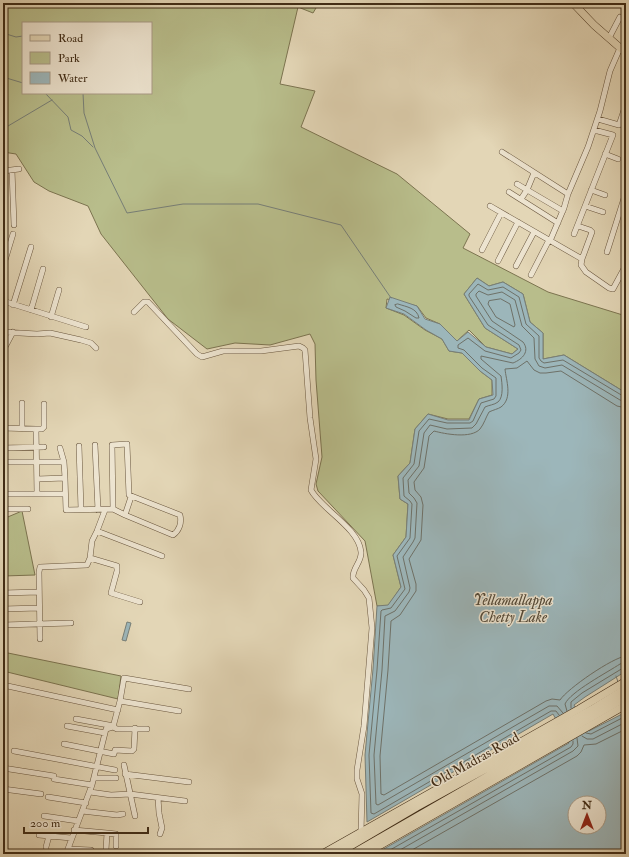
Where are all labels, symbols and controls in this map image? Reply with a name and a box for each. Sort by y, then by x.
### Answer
legend [22,22,152,94]
text: Road [58,31,83,46]
text: Park [58,51,80,66]
text: Water [57,71,88,86]
water label: Yellamallappa Chetty Lake [474,591,552,627]
street label: Old Madras Road [428,729,522,791]
north arrow [567,795,607,835]
text: N [581,799,593,812]
scale bar [24,809,148,835]
text: 200 m [30,816,61,831]

